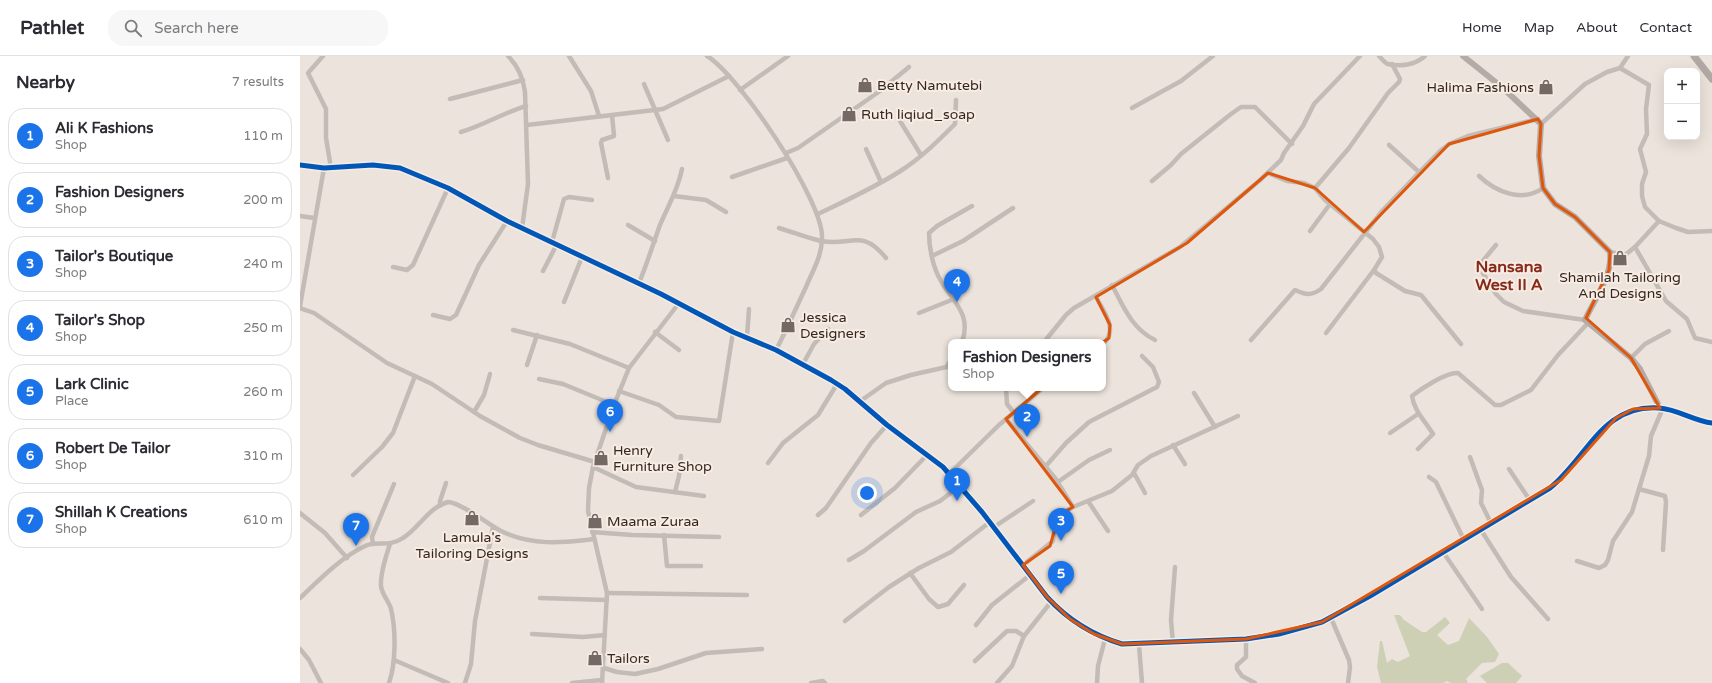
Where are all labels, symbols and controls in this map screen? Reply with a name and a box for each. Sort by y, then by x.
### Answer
search box [108,10,388,46]
text: Pathlet [20,17,84,39]
icon: search [122,17,144,39]
text: Search here [154,19,239,37]
text: Home [1462,19,1502,36]
text: Map [1524,19,1554,36]
text: About [1576,19,1618,36]
text: Contact [1640,19,1692,36]
map controls [1664,68,1700,140]
button: + [1664,68,1700,104]
text: Nearby [16,72,75,93]
text: 7 results [232,74,284,90]
shop icon: Betty Namutebi [856,76,874,94]
place label: Betty Namutebi [877,77,982,94]
shop icon: Halima Fashions [1537,78,1555,96]
place label: Halima Fashions [1426,79,1534,96]
button: − [1664,104,1700,140]
shop icon: Ruth liqiud_soap [840,105,858,123]
place label: Ruth liqiud_soap [861,106,975,123]
text: Ali K Fashions [55,119,153,137]
text: 1 [26,128,34,144]
text: 110 m [243,128,283,144]
text: Shop [55,137,87,153]
text: Fashion Designers [55,183,184,201]
text: 2 [26,192,34,208]
text: 200 m [243,192,283,208]
text: Shop [55,201,87,217]
text: Tailor's Boutique [55,247,173,265]
shop icon: Shamilah Tailoring And Designs [1611,249,1629,267]
text: 3 [26,256,34,272]
text: 240 m [243,256,283,272]
district label: Nansana West II A [1475,257,1543,295]
text: Shop [55,265,87,281]
pin: 4 [944,269,970,302]
place label: Shamilah Tailoring And Designs [1559,269,1681,302]
place label: Jessica Designers [800,309,866,342]
text: Tailor's Shop [55,311,145,329]
shop icon: Jessica Designers [779,316,797,334]
text: 4 [26,320,34,336]
text: 250 m [243,320,283,336]
text: Shop [55,329,87,345]
popup [948,339,1106,391]
text: Fashion Designers [962,348,1092,366]
text: Shop [962,366,994,382]
text: Lark Clinic [55,375,129,393]
text: 5 [26,384,34,400]
text: 260 m [243,384,283,400]
text: Place [55,393,88,409]
pin: 6 [597,399,623,432]
pin: 2 [1014,404,1040,437]
text: Robert De Tailor [55,439,170,457]
place label: Henry Furniture Shop [613,442,712,475]
text: 6 [26,448,34,464]
text: 310 m [243,448,283,464]
shop icon: Henry Furniture Shop [592,449,610,467]
text: Shop [55,457,87,473]
pin: 1 [944,468,970,501]
your location [857,483,877,503]
text: Shillah K Creations [55,503,187,521]
pin: 3 [1048,508,1074,541]
shop icon: Lamula's Tailoring Designs [463,509,481,527]
text: 7 [26,512,34,528]
text: 610 m [243,512,283,528]
shop icon: Maama Zuraa [586,512,604,530]
pin: 7 [343,513,369,546]
place label: Maama Zuraa [607,513,699,530]
text: Shop [55,521,87,537]
place label: Lamula's Tailoring Designs [415,529,529,562]
pin: 5 [1048,561,1074,594]
shop icon: Tailors [586,649,604,667]
place label: Tailors [607,650,650,667]

